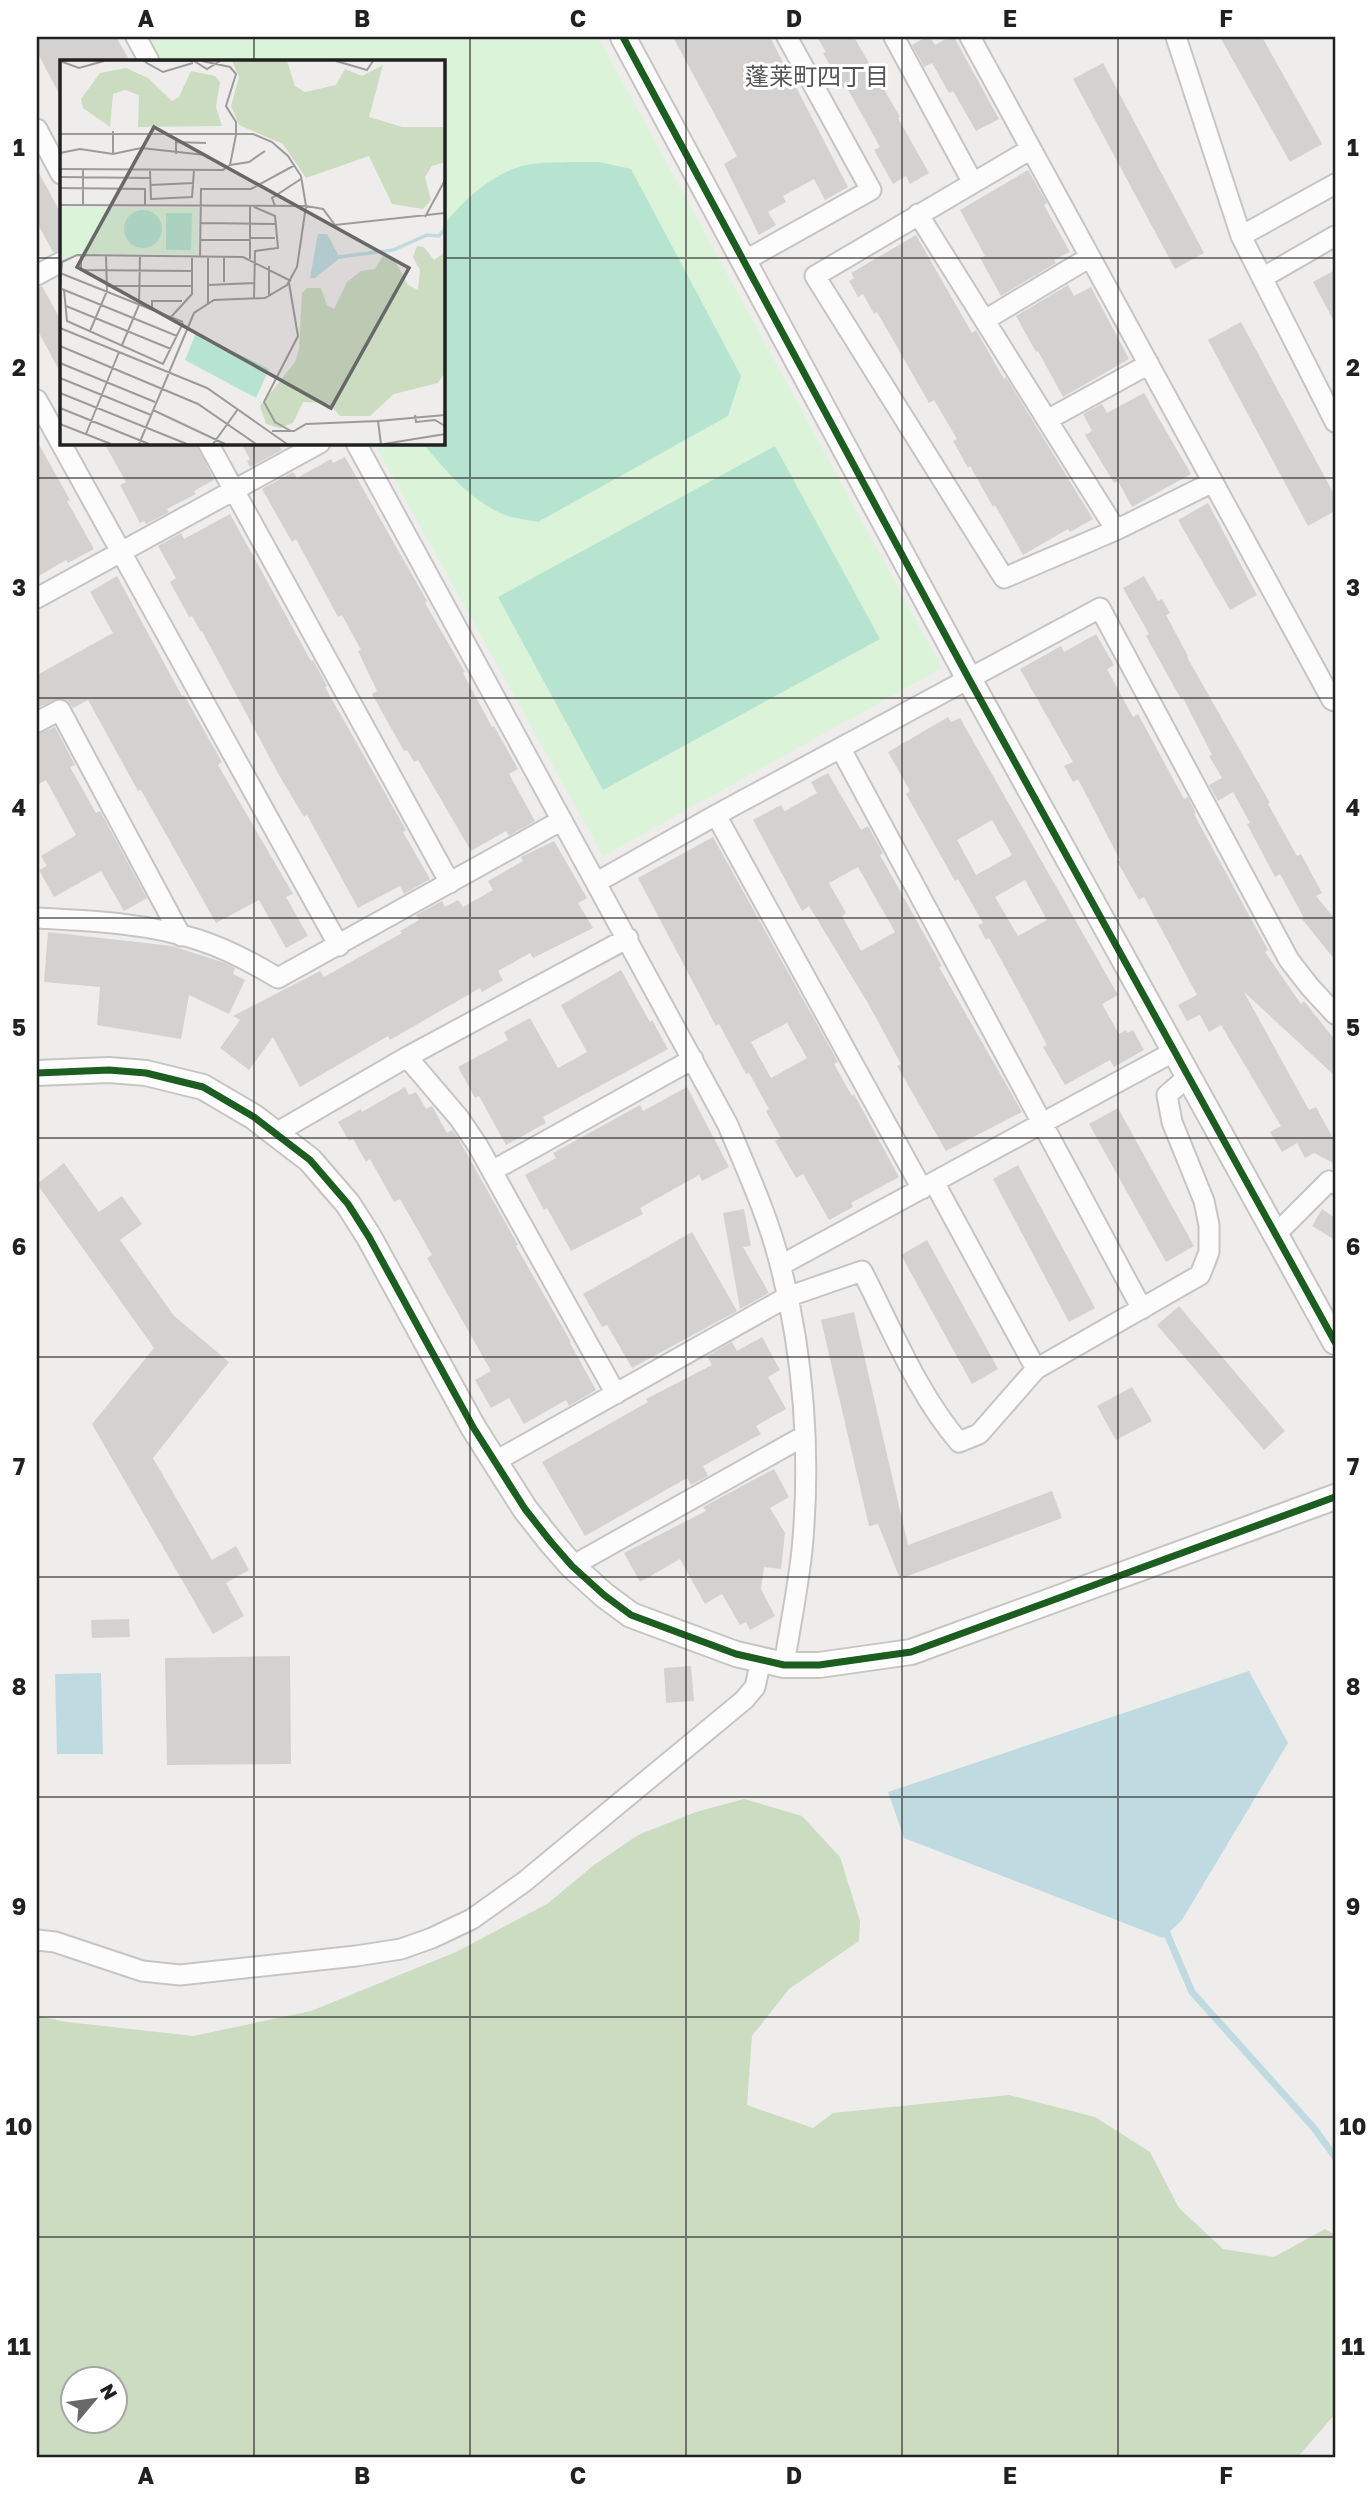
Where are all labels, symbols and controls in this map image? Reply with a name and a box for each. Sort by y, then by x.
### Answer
text: A [138,4,155,32]
text: B [354,4,370,32]
text: C [570,4,586,32]
text: D [786,4,802,32]
text: E [1003,4,1017,32]
text: F [1219,4,1233,32]
inset map [60,60,444,444]
district label: 蓬莱町四丁目 [745,61,889,90]
text: 1 [13,133,25,161]
text: 1 [1347,133,1359,161]
text: 2 [12,353,26,381]
text: 2 [1346,353,1360,381]
text: 3 [12,573,26,601]
text: 3 [1346,573,1360,601]
text: 4 [12,793,26,821]
text: 4 [1346,793,1360,821]
text: 5 [12,1013,26,1041]
text: 5 [1346,1013,1360,1041]
text: 6 [12,1232,26,1260]
text: 6 [1346,1232,1360,1260]
text: 7 [13,1452,25,1480]
text: 7 [1347,1452,1359,1480]
text: 8 [12,1672,26,1700]
text: 8 [1346,1672,1360,1700]
text: 9 [12,1892,26,1920]
text: 9 [1346,1892,1360,1920]
text: 10 [6,2112,32,2140]
text: 10 [1340,2112,1366,2140]
text: 11 [7,2332,31,2360]
text: 11 [1341,2332,1365,2360]
north arrow [60,2366,130,2436]
text: N [96,2380,123,2403]
text: A [138,2461,155,2489]
text: B [354,2461,370,2489]
text: C [570,2461,586,2489]
text: D [786,2461,802,2489]
text: E [1003,2461,1017,2489]
text: F [1219,2461,1233,2489]

